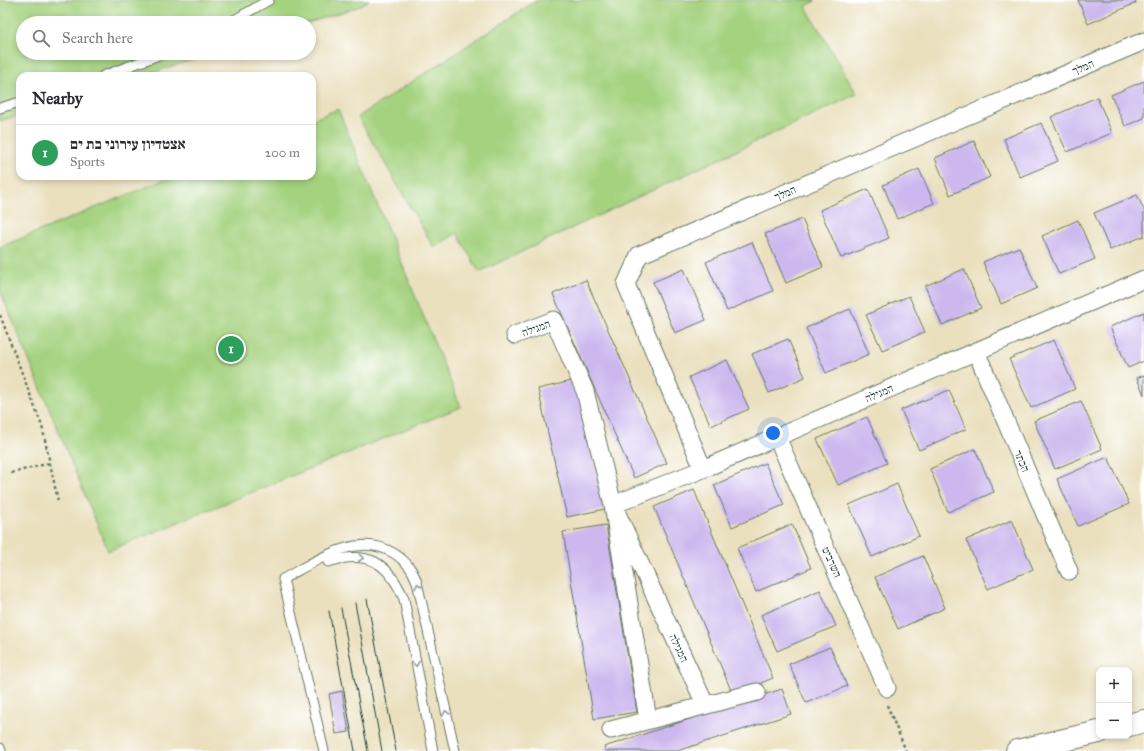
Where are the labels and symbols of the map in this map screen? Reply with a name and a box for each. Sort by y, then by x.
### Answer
street label: המלך [1070,57,1096,78]
street label: המלך [772,183,798,204]
street label: המגילה [520,317,552,340]
pin: 1 [218,334,244,364]
street label: המגילה [863,382,896,405]
your location [763,423,783,443]
street label: הכתר [1011,448,1032,474]
street label: השרביט [819,545,844,580]
one-way arrow [357,553,364,562]
one-way arrow [414,583,423,590]
street label: המגילה [666,632,691,665]
one-way arrow [412,661,420,667]
one-way arrow [443,710,451,716]

